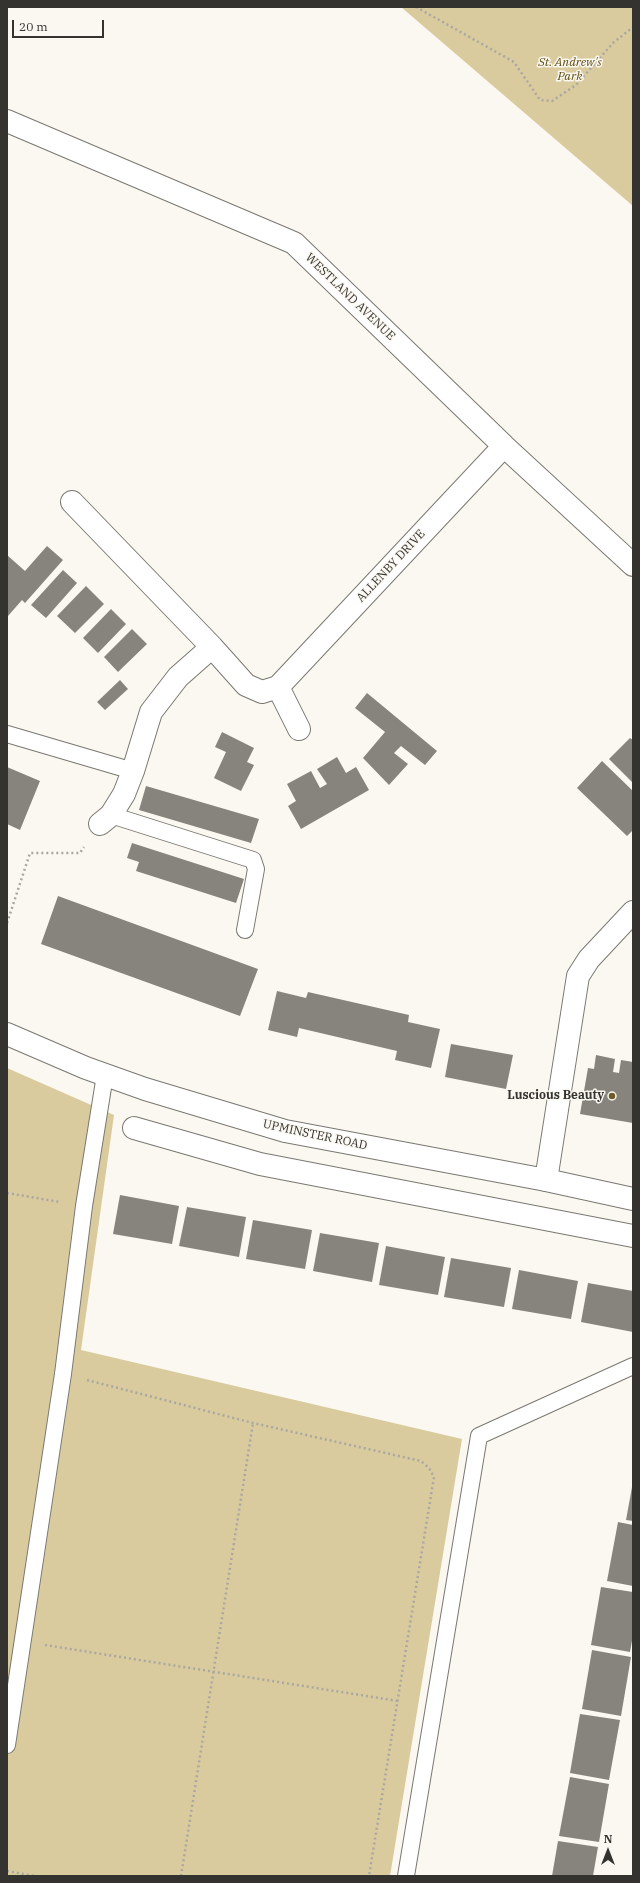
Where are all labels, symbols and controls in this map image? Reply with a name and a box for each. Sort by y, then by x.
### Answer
scale bar [14,12,106,38]
text: 20 m [19,19,48,34]
park label: St. Andrew's Park [538,56,602,84]
street label: WESTLAND AVENUE [302,250,398,344]
street label: ALLENBY DRIVE [354,527,428,605]
place label: Luscious Beauty [507,1089,604,1103]
marker: Luscious Beauty [607,1091,617,1101]
street label: UPMINSTER ROAD [261,1117,369,1153]
north arrow [588,1831,628,1871]
text: N [604,1832,612,1846]

